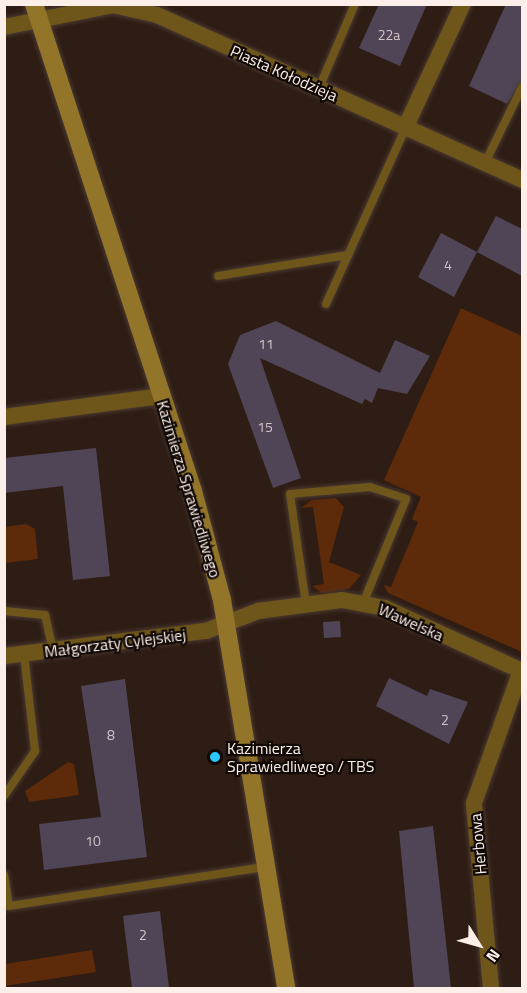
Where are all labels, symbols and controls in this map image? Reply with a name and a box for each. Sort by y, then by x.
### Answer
house number: 22a [378,27,400,43]
street label: Piasta Kołodzieja [227,41,341,105]
house number: 4 [444,257,452,273]
house number: 11 [258,336,274,352]
street label: Kazimierza Sprawiedliwego [153,398,225,580]
house number: 15 [257,419,273,435]
street label: Wawelska [376,599,446,645]
street label: Małgorzaty Cylejskiej [43,625,187,661]
house number: 2 [441,712,449,728]
house number: 8 [107,727,115,743]
place label: Kazimierza Sprawiedliwego / TBS [227,738,375,776]
marker: Kazimierza Sprawiedliwego / TBS [208,750,222,764]
street label: Herbowa [466,813,490,875]
house number: 10 [85,833,101,849]
north arrow [449,915,509,975]
house number: 2 [139,927,147,943]
text: N [480,944,506,967]

